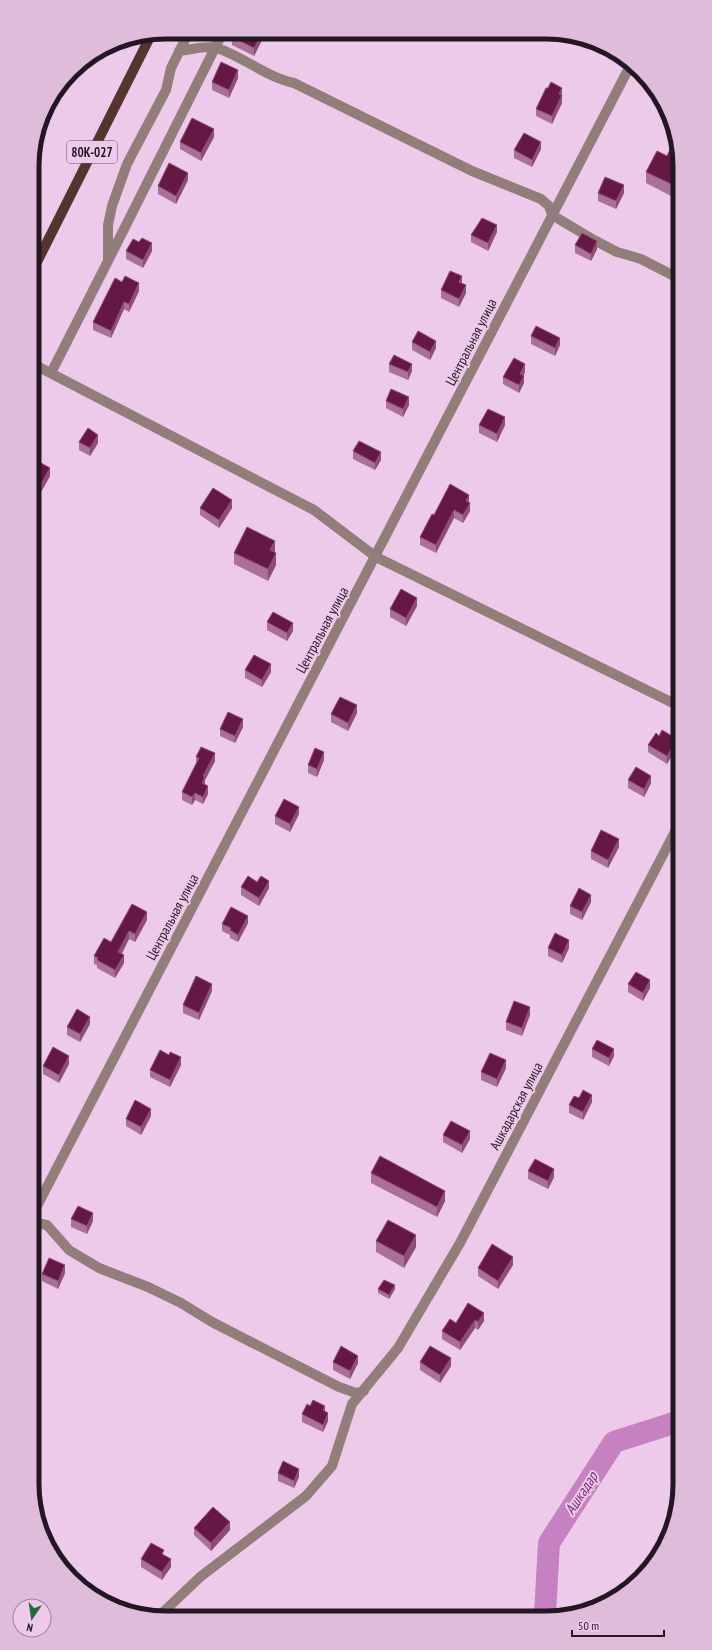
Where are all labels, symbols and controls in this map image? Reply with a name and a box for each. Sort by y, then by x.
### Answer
road number: 80К-027 [67,141,117,163]
street label: Центральная улица [441,296,501,388]
street label: Центральная улица [292,584,352,676]
street label: Центральная улица [142,871,202,963]
street label: Ашкадарская улица [485,1059,547,1153]
water label: Ашкадар [560,1467,603,1518]
north arrow [12,1598,52,1638]
scale bar [572,1612,664,1638]
text: 50 m [578,1618,599,1633]
text: N [25,1620,34,1635]

